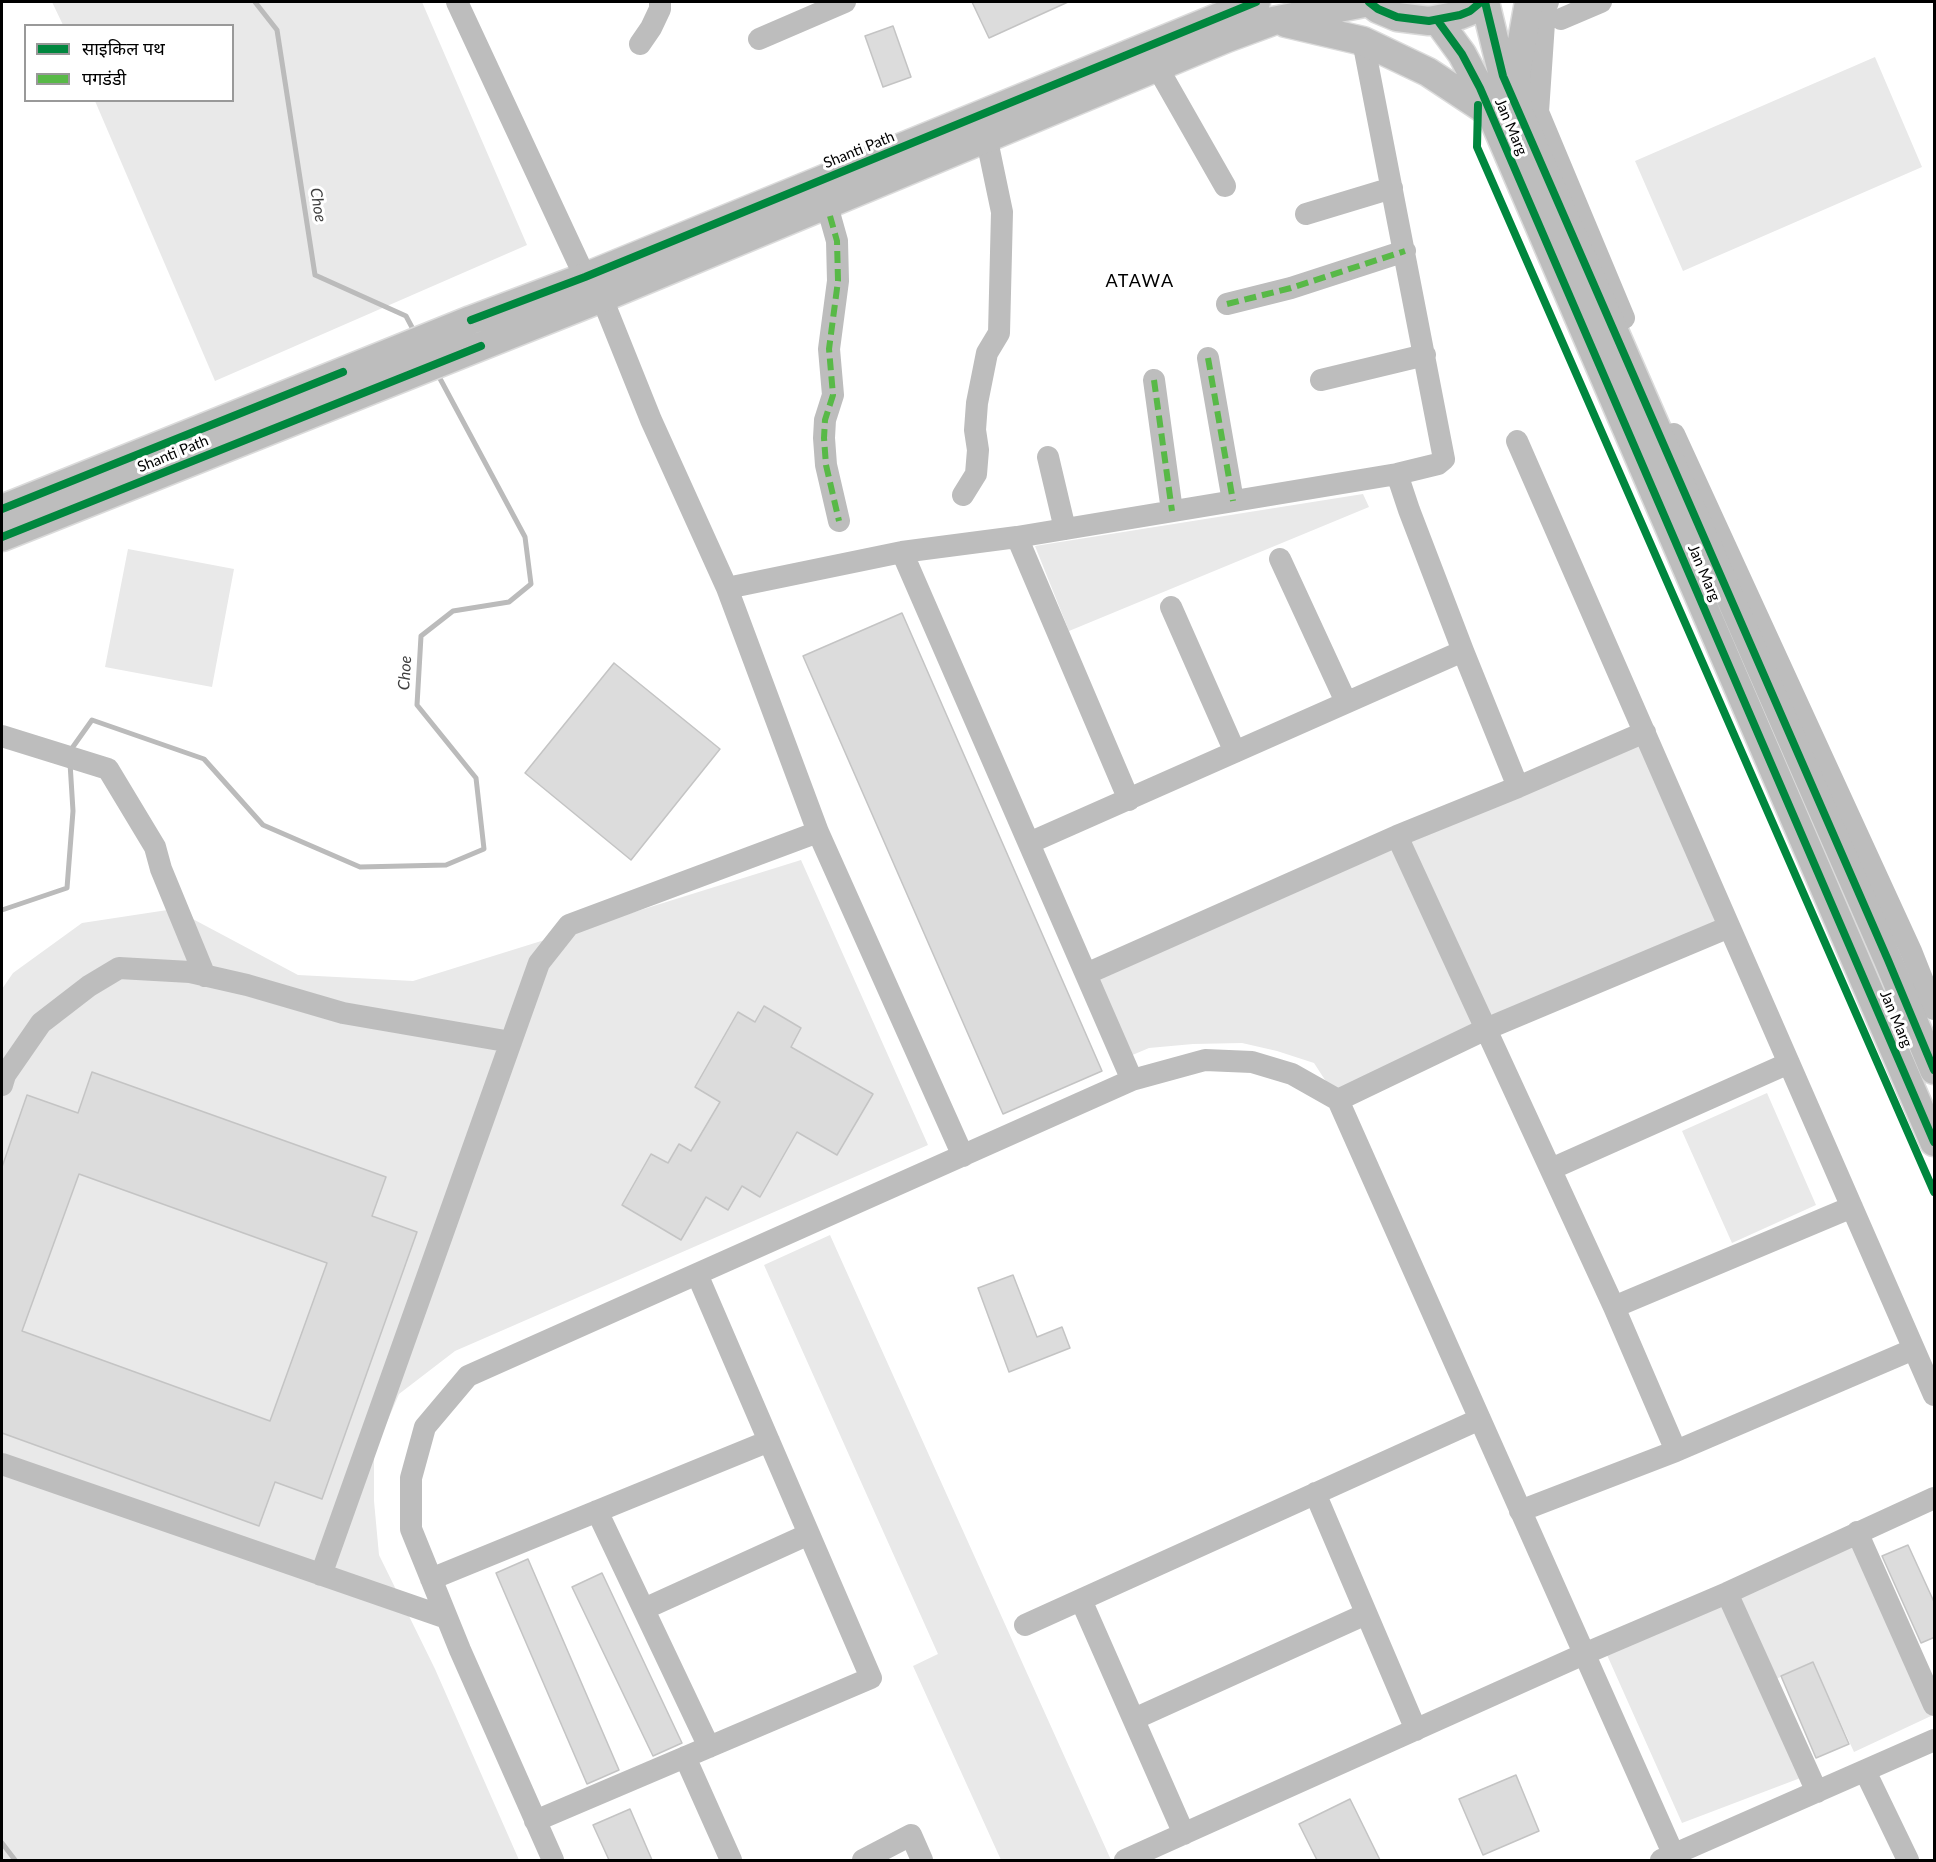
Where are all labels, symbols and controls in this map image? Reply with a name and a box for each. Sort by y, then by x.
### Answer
legend [24,24,234,102]
text: साइकिल पथ [82,37,165,59]
text: पगडंडी [82,67,126,89]
street label: Jan Marg [1491,96,1531,158]
street label: Shanti Path [821,128,897,172]
water label: Choe [306,186,330,224]
district label: ATAWA [1105,270,1175,292]
street label: Shanti Path [135,432,211,476]
street label: Jan Marg [1684,542,1724,604]
water label: Choe [394,655,416,691]
street label: Jan Marg [1876,988,1916,1050]

